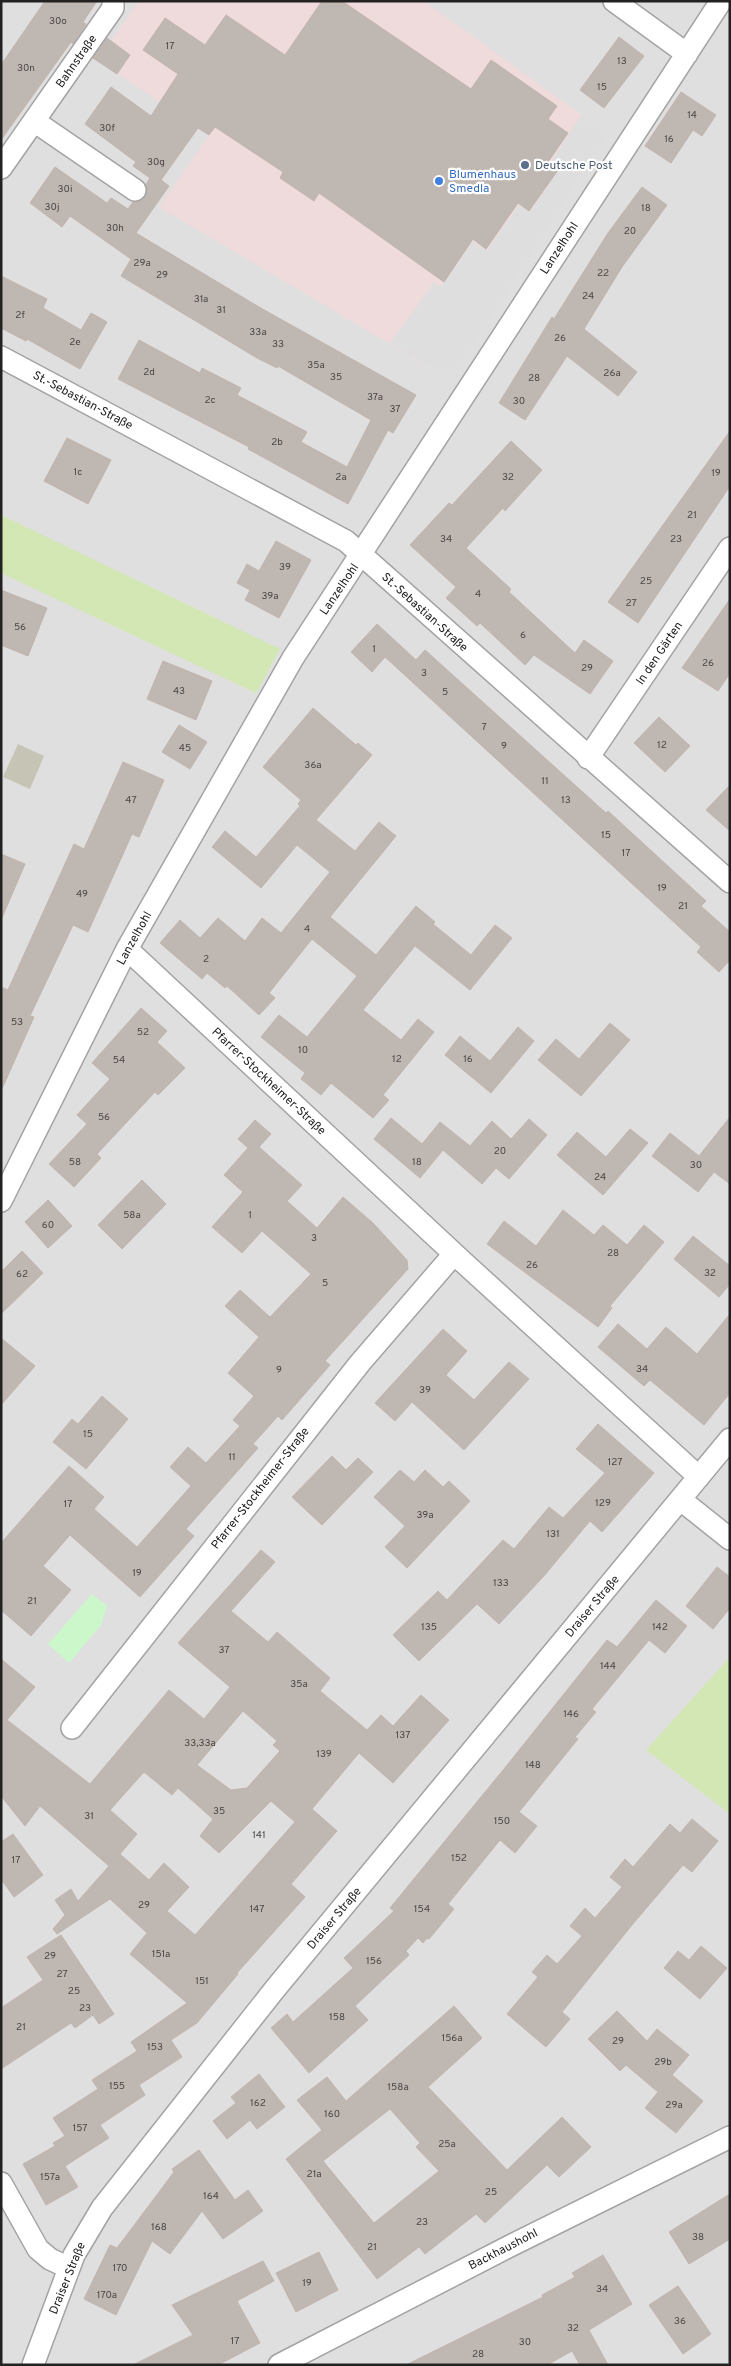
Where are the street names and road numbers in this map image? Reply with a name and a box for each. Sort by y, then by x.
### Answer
street label: Bahnstraße [53,32,101,91]
street label: Lanzelhohl [537,219,583,278]
street label: St.-Sebastian-Straße [30,368,135,434]
street label: Lanzelhohl [317,561,363,618]
street label: St.-Sebastian-Straße [378,570,471,656]
street label: In den Gärten [633,619,687,688]
street label: Lanzelhohl [114,909,156,968]
street label: Pfarrer-Stockheimer-Straße [208,1024,329,1139]
street label: Pfarrer-Stockheimer-Straße [208,1424,313,1553]
street label: Draiser Straße [562,1572,623,1641]
street label: Draiser Straße [304,1884,365,1953]
street label: Backhaushohl [466,2226,541,2274]
street label: Draiser Straße [46,2240,90,2317]

